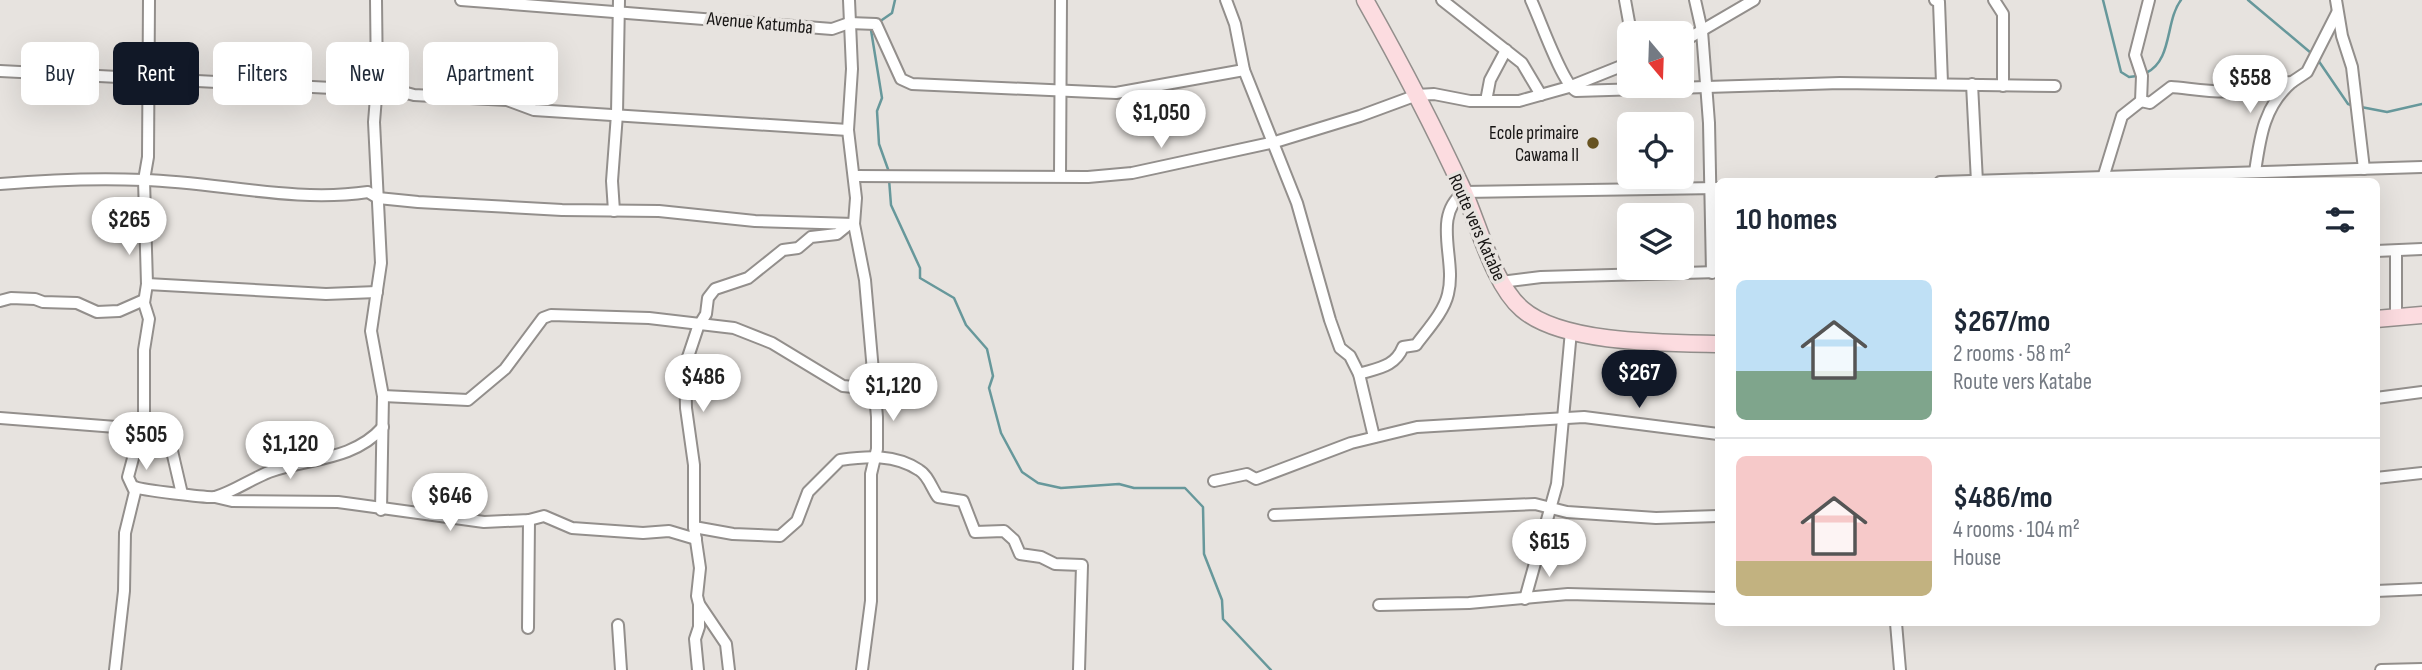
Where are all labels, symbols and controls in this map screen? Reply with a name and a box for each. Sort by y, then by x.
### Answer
street label: Avenue Katumba [705,7,814,40]
north arrow [1617,21,1694,98]
map controls [1617,21,1694,280]
chip: Buy [21,42,99,105]
chip: Rent [113,42,199,105]
chip: Filters [213,42,312,105]
chip: New [326,42,409,105]
chip: Apartment [423,42,558,105]
pin: $558 [2209,55,2291,115]
text: $558 [2229,64,2271,92]
pin: $1,050 [1104,90,1218,150]
text: $1,050 [1132,99,1190,127]
button: locate [1617,112,1694,189]
place label: Ecole primaire Cawama II [1489,122,1579,167]
marker: Ecole primaire Cawama II [1585,135,1601,151]
street label: Route vers Katabe [1443,170,1510,285]
pin: $265 [88,198,170,257]
icon: filters [2321,201,2359,239]
text: 10 homes [1736,202,1837,238]
button: layers [1617,203,1694,280]
text: $265 [108,206,150,234]
text: $267/mo [1953,304,2050,340]
icon: home [1792,308,1876,392]
text: 2 rooms · 58 m² [1953,340,2071,368]
pin: $267 [1598,350,1680,410]
pin: $486 [662,354,744,414]
text: $267 [1618,359,1660,387]
text: $486 [681,363,725,391]
pin: $1,120 [836,364,950,423]
text: Route vers Katabe [1953,368,2092,396]
text: $1,120 [864,372,922,400]
pin: $505 [105,412,187,472]
text: $505 [125,421,167,449]
pin: $1,120 [233,421,347,481]
text: $1,120 [261,430,319,458]
pin: $646 [409,474,491,533]
text: $486/mo [1953,480,2053,516]
text: $646 [428,482,472,510]
icon: home [1792,484,1876,568]
text: 4 rooms · 104 m² [1953,516,2080,544]
pin: $615 [1508,520,1590,579]
text: $615 [1528,528,1570,556]
text: House [1953,544,2001,572]

